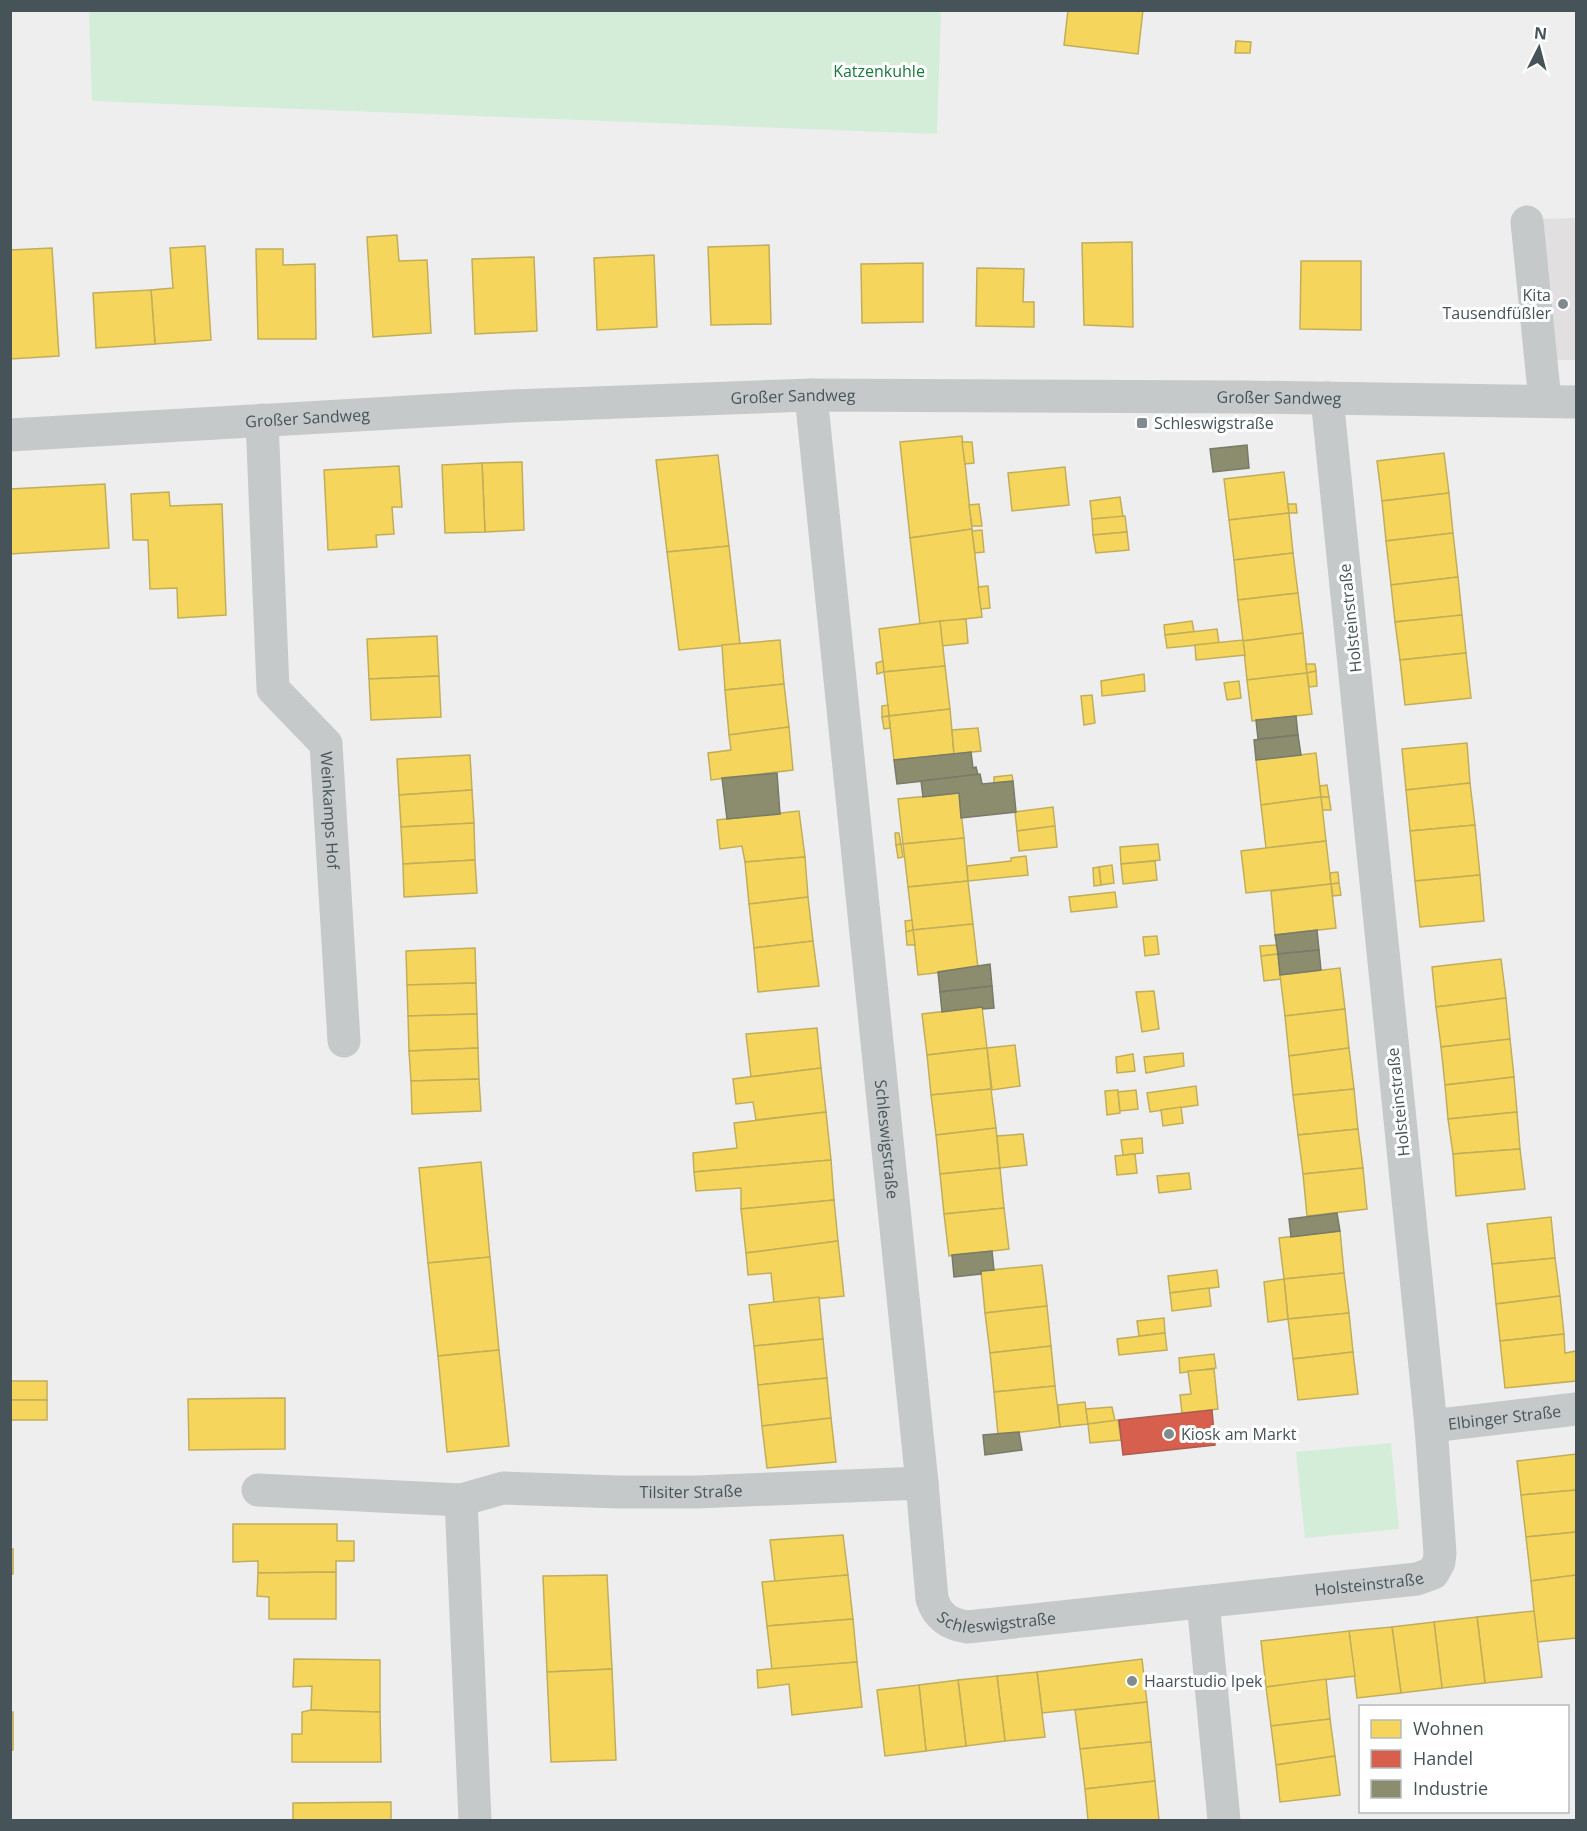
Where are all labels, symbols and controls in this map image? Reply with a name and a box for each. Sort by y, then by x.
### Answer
north arrow [1509,18,1569,78]
text: N [1533,21,1548,45]
park label: Katzenkuhle [833,60,925,82]
place label: Kita Tausendfüßler [1443,284,1551,324]
marker: Kita Tausendfüßler [1556,297,1570,311]
street label: Großer Sandweg [730,384,856,409]
street label: Großer Sandweg [1216,386,1342,409]
street label: Großer Sandweg [245,403,371,432]
place label: Schleswigstraße [1154,412,1274,434]
marker: Schleswigstraße [1135,416,1149,430]
street label: Holsteinstraße [1333,562,1367,674]
street label: Weinkamps Hof [315,751,345,871]
street label: Holsteinstraße [1381,1046,1415,1158]
street label: Schleswigstraße [870,1078,904,1200]
street label: Elbinger Straße [1447,1400,1562,1435]
place label: Kiosk am Markt [1181,1423,1297,1445]
marker: Kiosk am Markt [1162,1427,1176,1441]
street label: Tilsiter Straße [640,1479,743,1503]
street label: Holsteinstraße [1313,1566,1427,1601]
street label: Schleswigstraße [933,1606,1057,1638]
place label: Haarstudio Ipek [1144,1670,1263,1692]
marker: Haarstudio Ipek [1125,1674,1139,1688]
legend [1359,1705,1569,1813]
text: Wohnen [1413,1716,1484,1740]
text: Handel [1413,1746,1473,1770]
text: Industrie [1413,1776,1488,1800]

